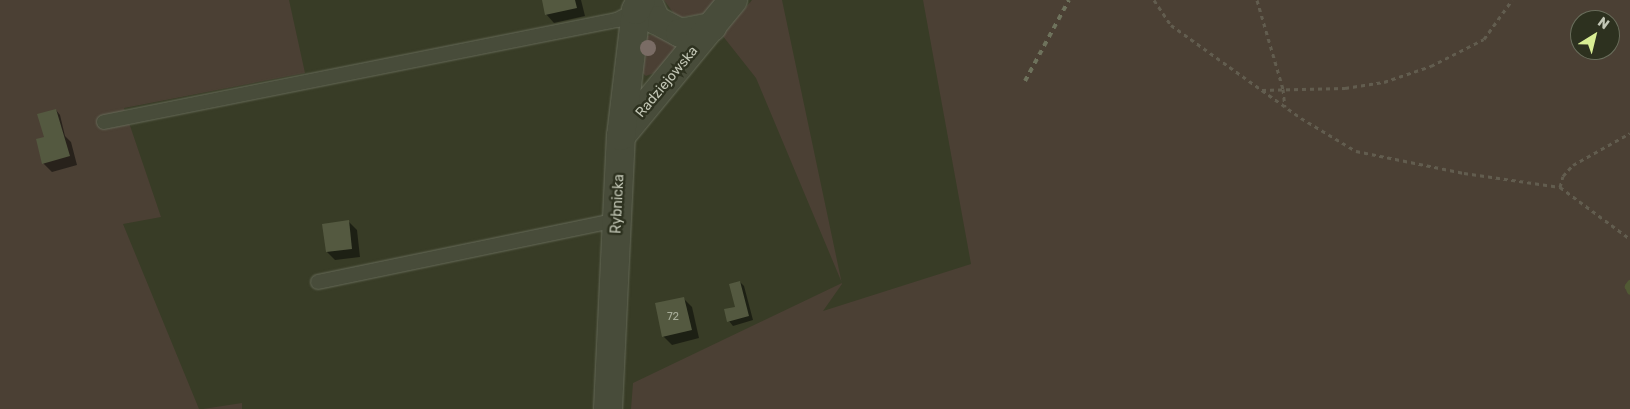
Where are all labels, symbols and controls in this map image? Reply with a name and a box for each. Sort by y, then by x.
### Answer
north arrow [1570,10,1620,60]
text: N [1594,13,1613,33]
street label: Radziejowska [632,43,702,121]
street label: Rybnicka [608,174,628,234]
house number: 72 [667,310,679,324]

